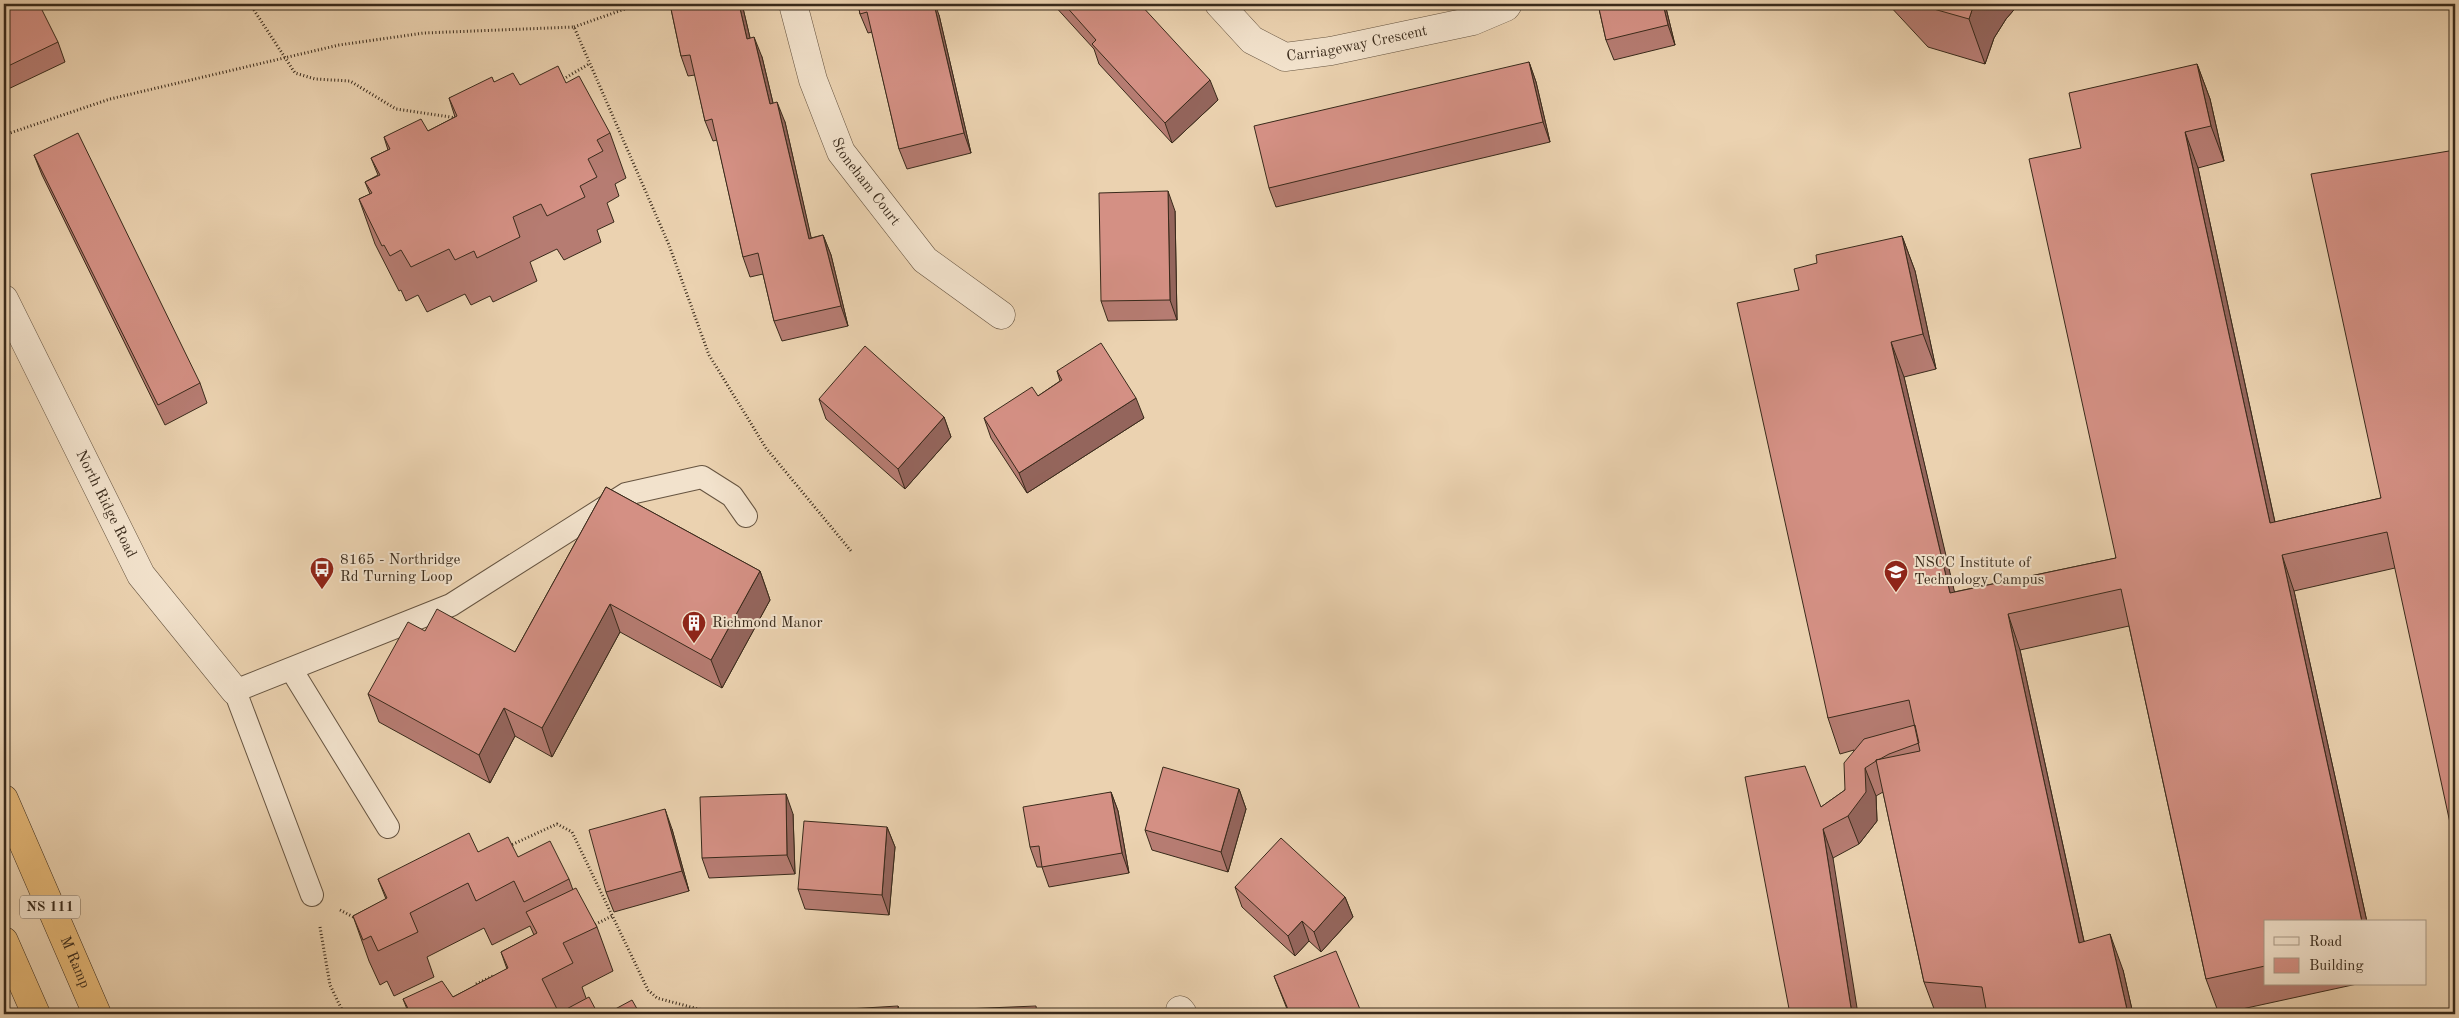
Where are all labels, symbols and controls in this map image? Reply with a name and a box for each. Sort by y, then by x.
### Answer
street label: Carriageway Crescent [1285,23,1429,64]
street label: Stoneham Court [829,136,903,228]
street label: North Ridge Road [73,448,139,561]
place label: 8165 - Northridge Rd Turning Loop [340,553,460,585]
bus stop icon: 8165 - Northridge Rd Turning Loop [309,556,335,590]
place label: NSCC Institute of Technology Campus [1914,556,2044,588]
school or university icon: NSCC Institute of Technology Campus [1883,559,1909,593]
building icon: Richmond Manor [681,610,707,644]
place label: Richmond Manor [712,616,823,631]
road number: NS 111 [20,896,80,919]
legend [2264,920,2426,986]
street label: M Ramp [57,934,92,991]
text: Road [2309,935,2343,950]
text: Building [2309,959,2364,974]

